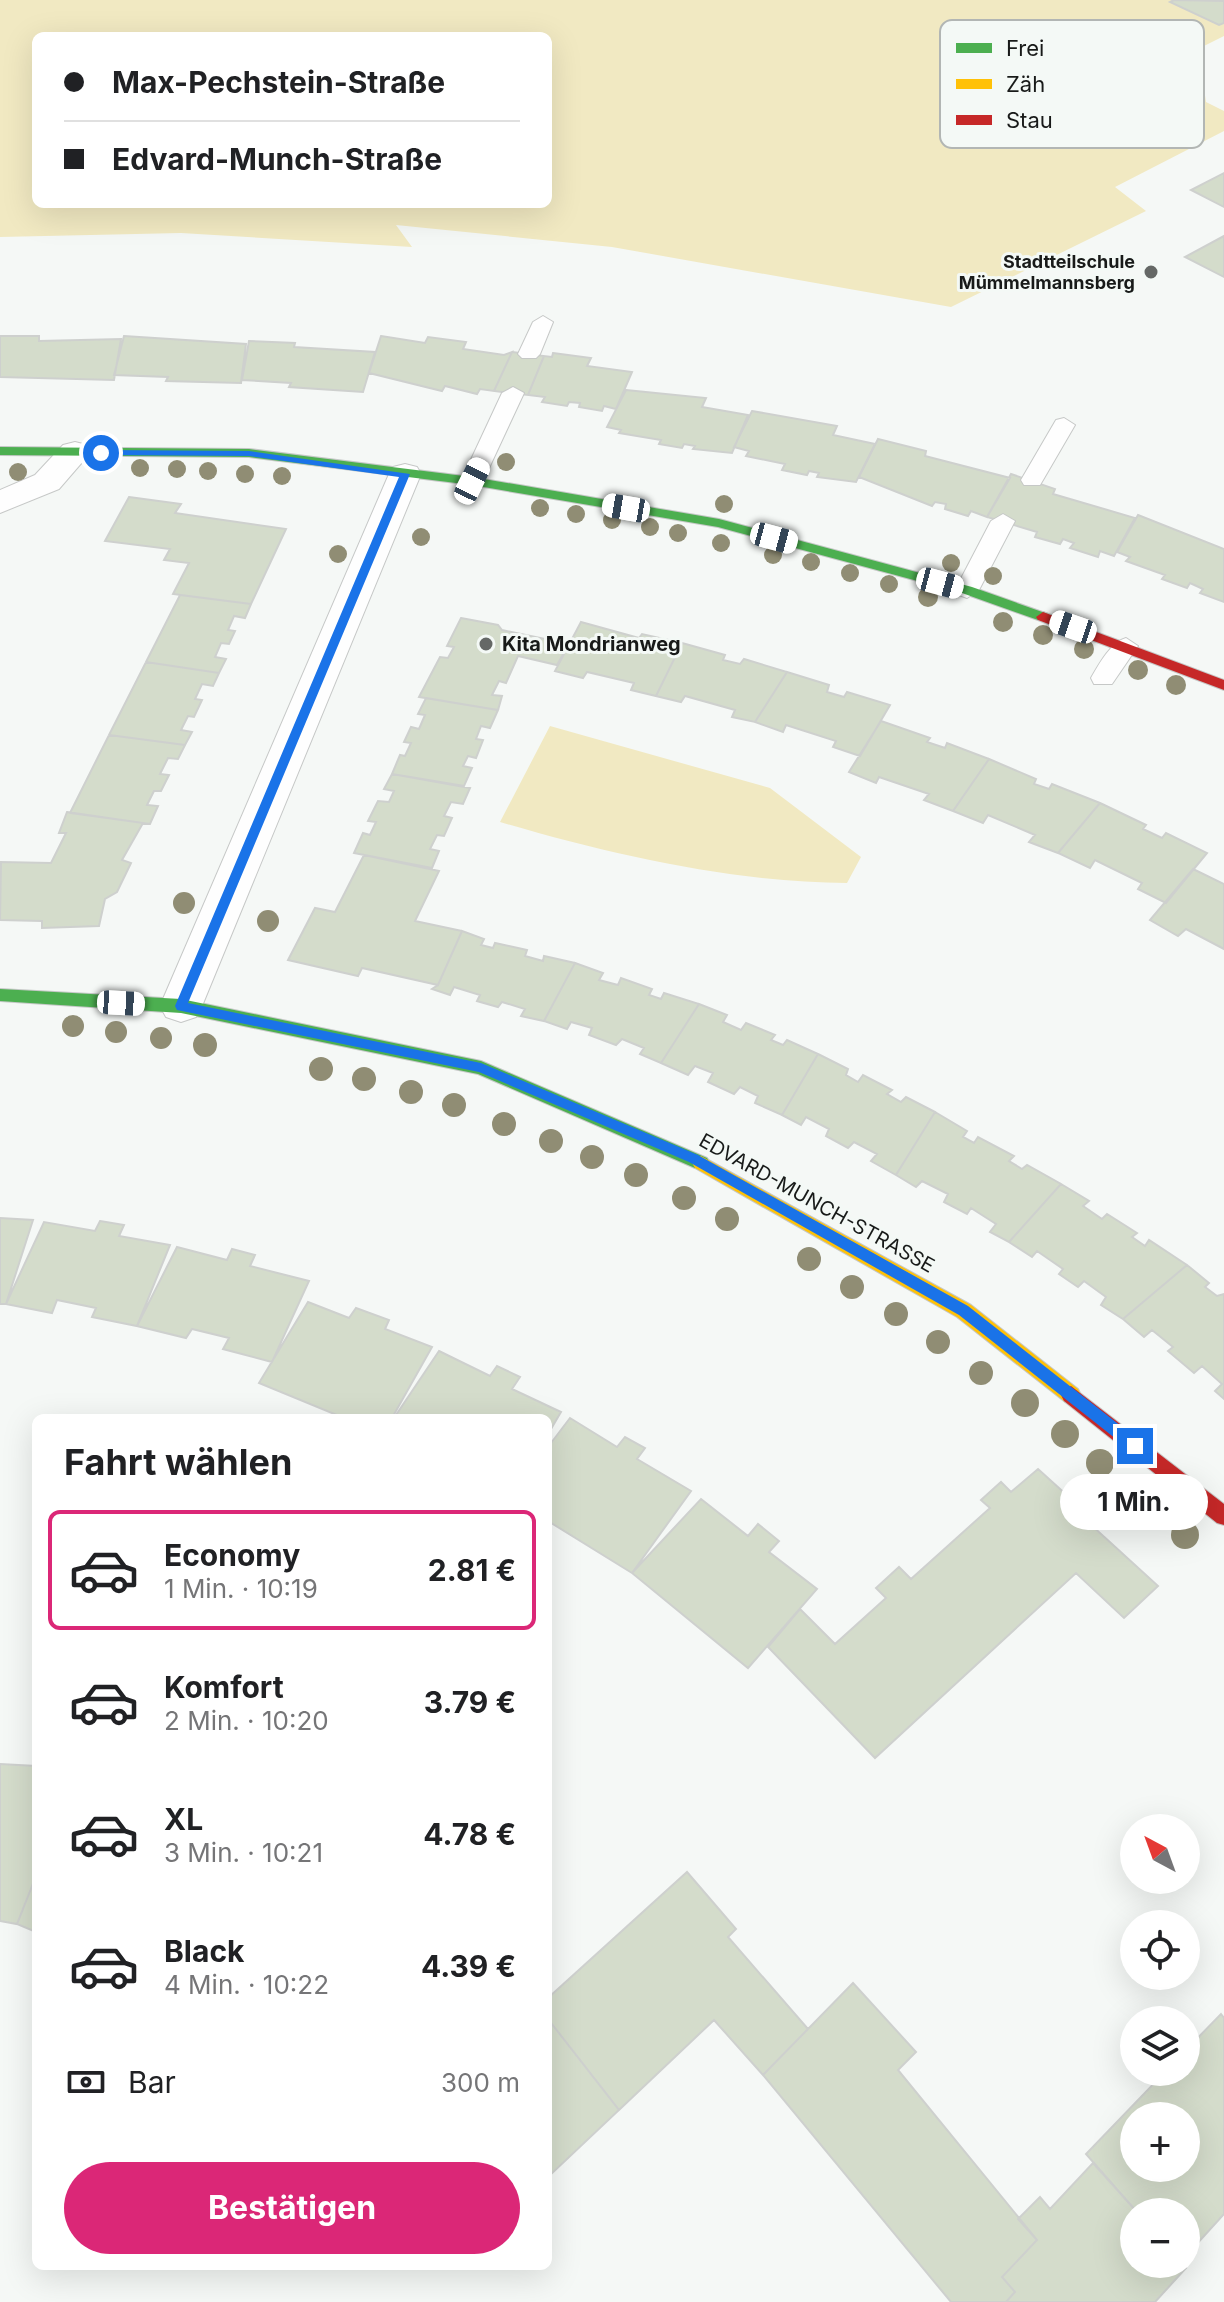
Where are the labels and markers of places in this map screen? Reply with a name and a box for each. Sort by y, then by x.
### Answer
place label: Stadtteilschule Mümmelmannsberg [959,251,1135,293]
marker: Stadtteilschule Mümmelmannsberg [1142,263,1160,281]
place label: Kita Mondrianweg [502,632,681,656]
marker: Kita Mondrianweg [477,635,495,653]

